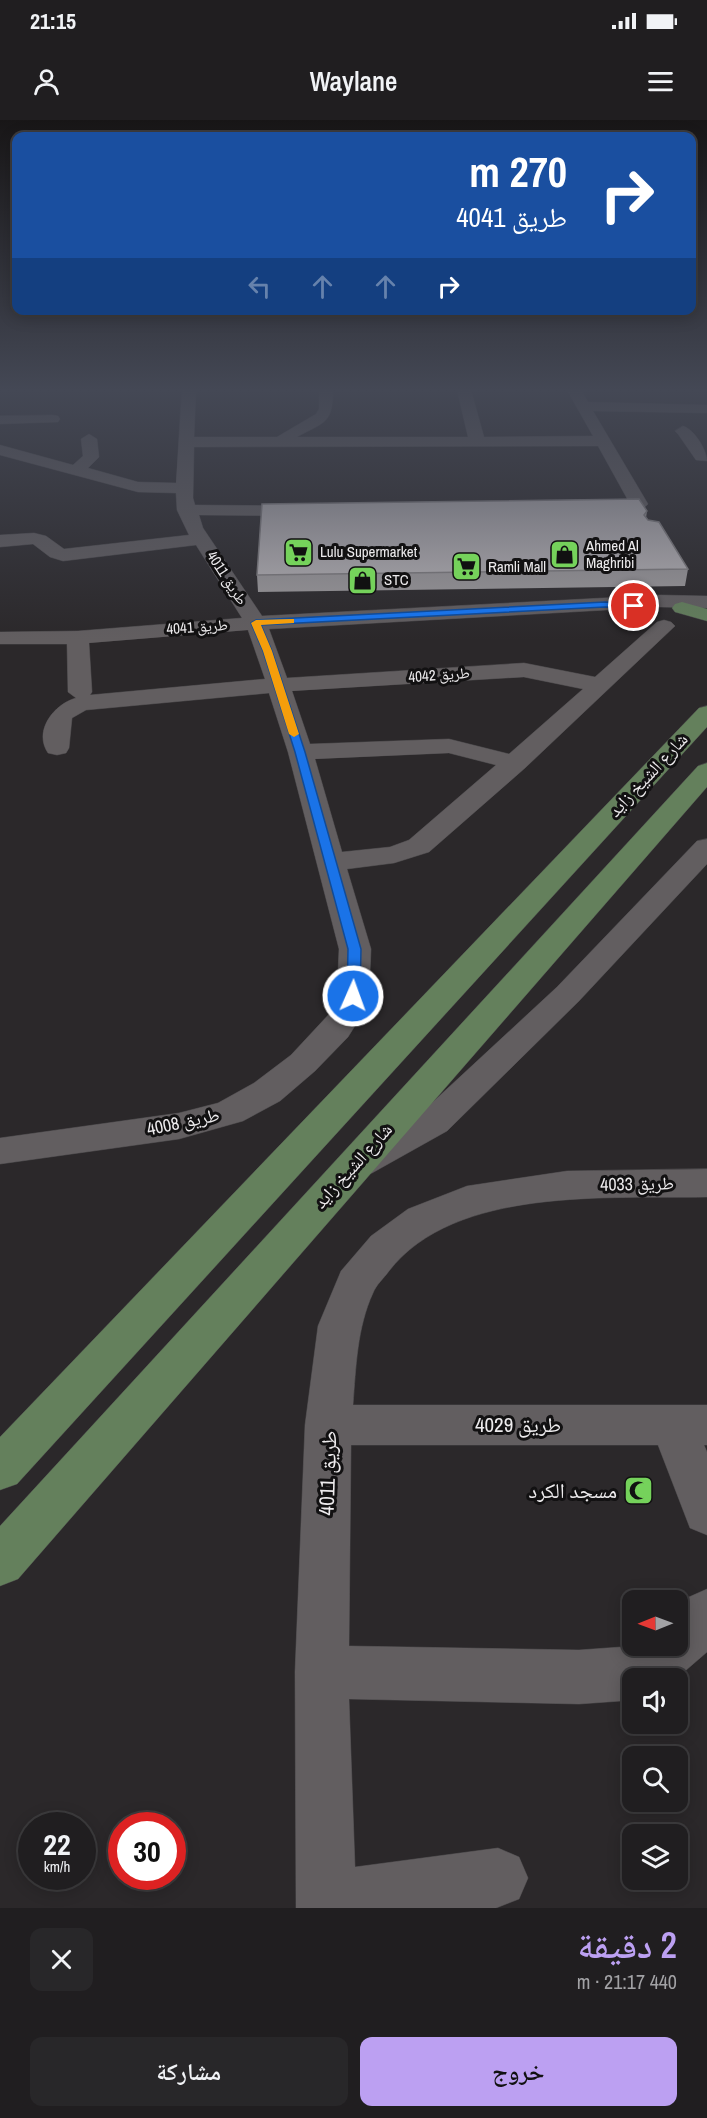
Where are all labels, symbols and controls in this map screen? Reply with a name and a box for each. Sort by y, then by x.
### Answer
text: 21:15 [30,6,76,36]
text: Waylane [310,63,397,99]
icon: person [30,65,63,98]
icon: menu [644,65,677,98]
text: 270 m [469,144,567,200]
icon: right [588,156,666,234]
text: طريق 4041 [456,199,567,235]
icon: left [243,270,276,303]
icon: ahead [306,270,339,303]
icon: ahead [369,270,402,303]
icon: right [432,270,465,303]
place label: Ahmed Al Maghribi [585,535,639,573]
supermarket icon: Lulu Supermarket [283,536,315,568]
shop icon: Ahmed Al Maghribi [549,539,581,571]
place label: Lulu Supermarket [320,541,418,562]
street label: طريق 4011 [202,547,253,609]
supermarket icon: Ramli Mall [451,551,483,583]
place label: Ramli Mall [488,556,546,577]
shop icon: STC [347,564,379,596]
place label: STC [384,569,409,590]
pin [608,580,659,631]
icon: arrive [617,589,650,622]
street label: طريق 4041 [166,614,228,639]
street label: طريق 4042 [408,662,470,687]
street label: شارع الشيخ زايد [602,727,693,822]
position arrow [321,964,385,1028]
street label: طريق 4008 [144,1102,222,1141]
street label: شارع الشيخ زايد [308,1118,398,1214]
street label: طريق 4033 [600,1170,674,1197]
street label: طريق 4029 [475,1410,561,1439]
street label: طريق 4011 [312,1430,343,1516]
mosque icon: مسجد الكرد [622,1475,654,1507]
place label: مسجد الكرد [529,1476,617,1505]
north arrow [622,1590,688,1656]
map controls [622,1590,688,1890]
button: sound [622,1668,688,1734]
button: search [622,1746,688,1812]
speed limit sign: 30 [108,1812,186,1890]
text: 22 [43,1824,71,1864]
button: layers [622,1824,688,1890]
text: km/h [44,1856,70,1877]
text: 2 دقيقة [578,1921,677,1969]
button: close [30,1928,93,1991]
text: 440 m · 21:17 [577,1968,677,1995]
button: مشاركة [30,2037,348,2106]
button: خروج [360,2037,677,2106]

